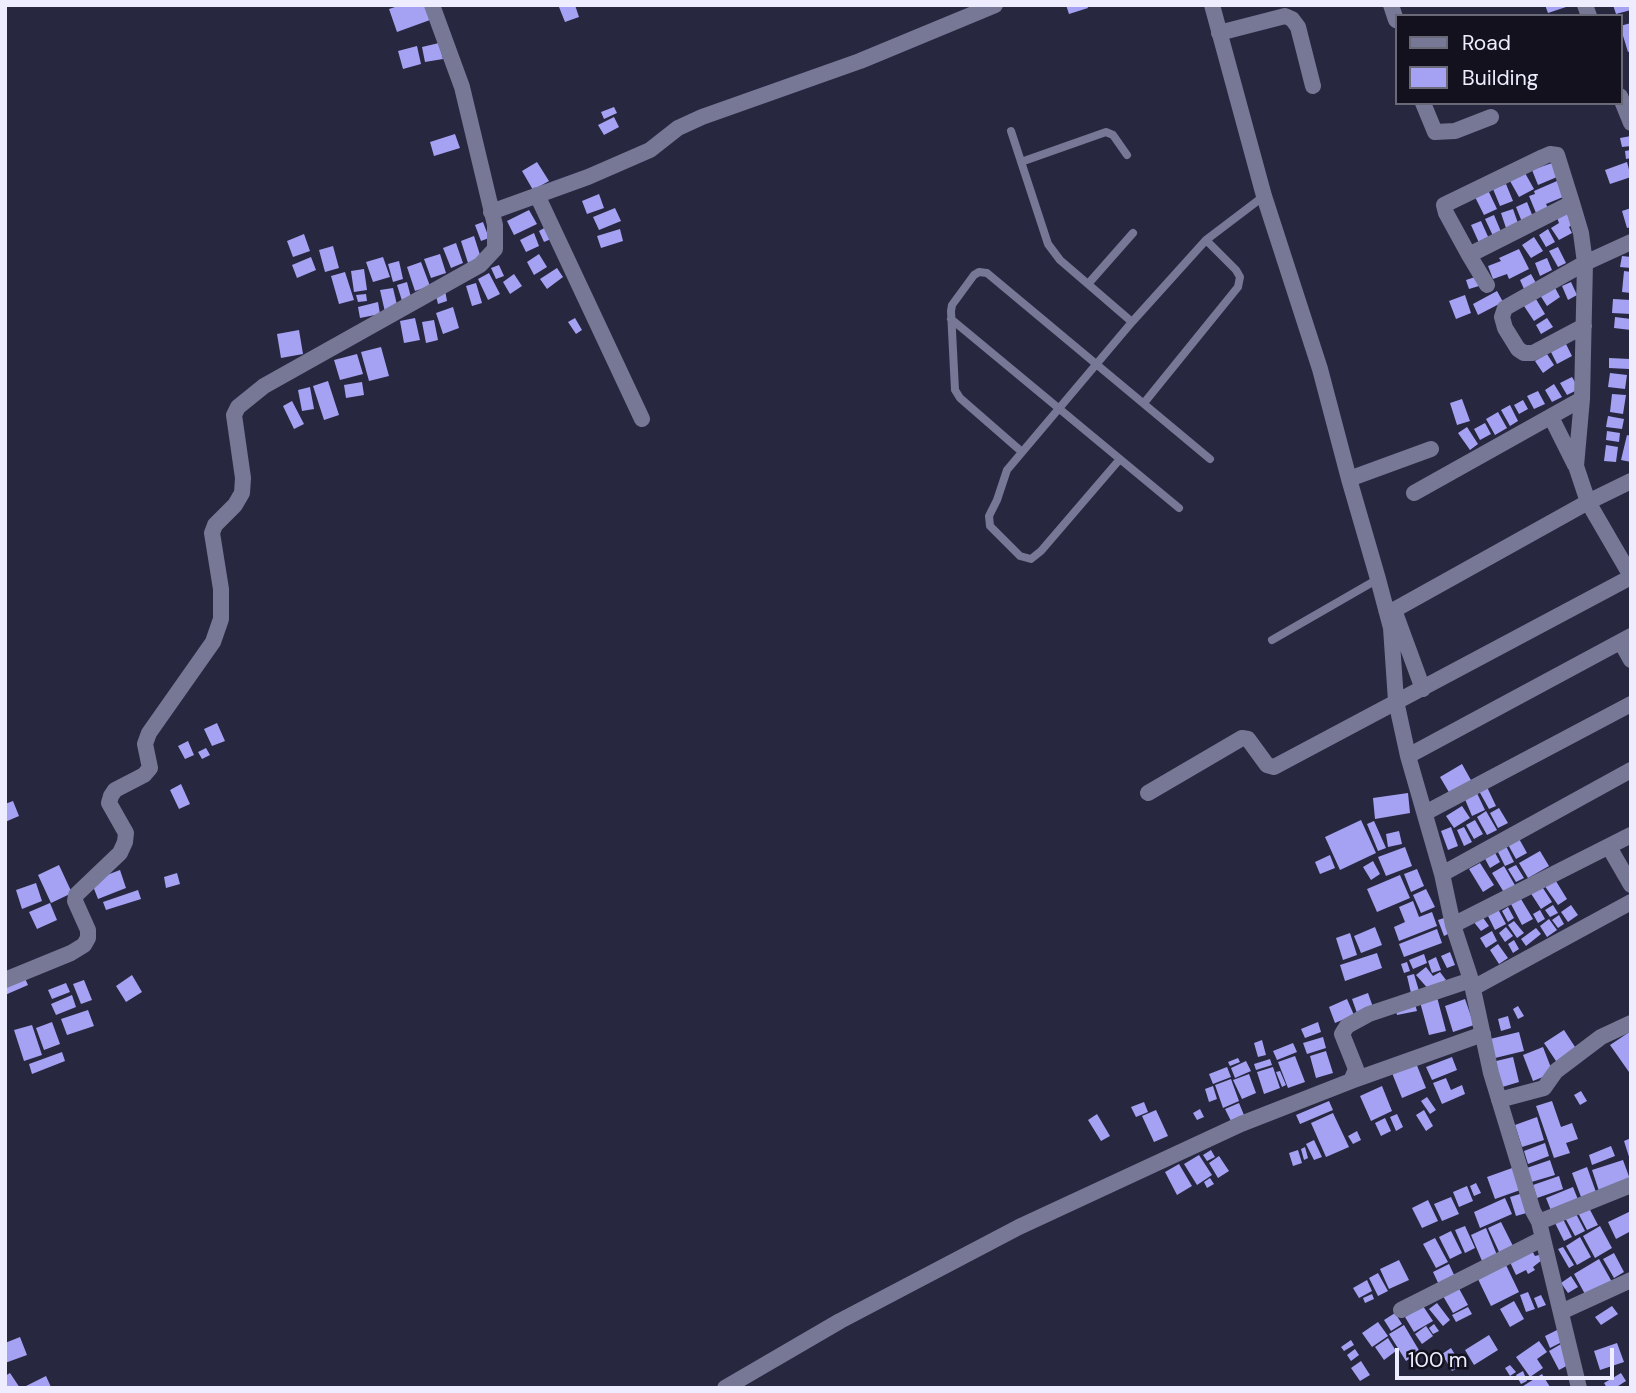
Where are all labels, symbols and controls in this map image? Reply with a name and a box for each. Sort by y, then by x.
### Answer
legend [1394,14,1622,105]
text: Road [1462,29,1511,57]
text: Building [1462,64,1538,92]
scale bar [1398,1334,1617,1378]
text: 100 m [1408,1346,1468,1374]

